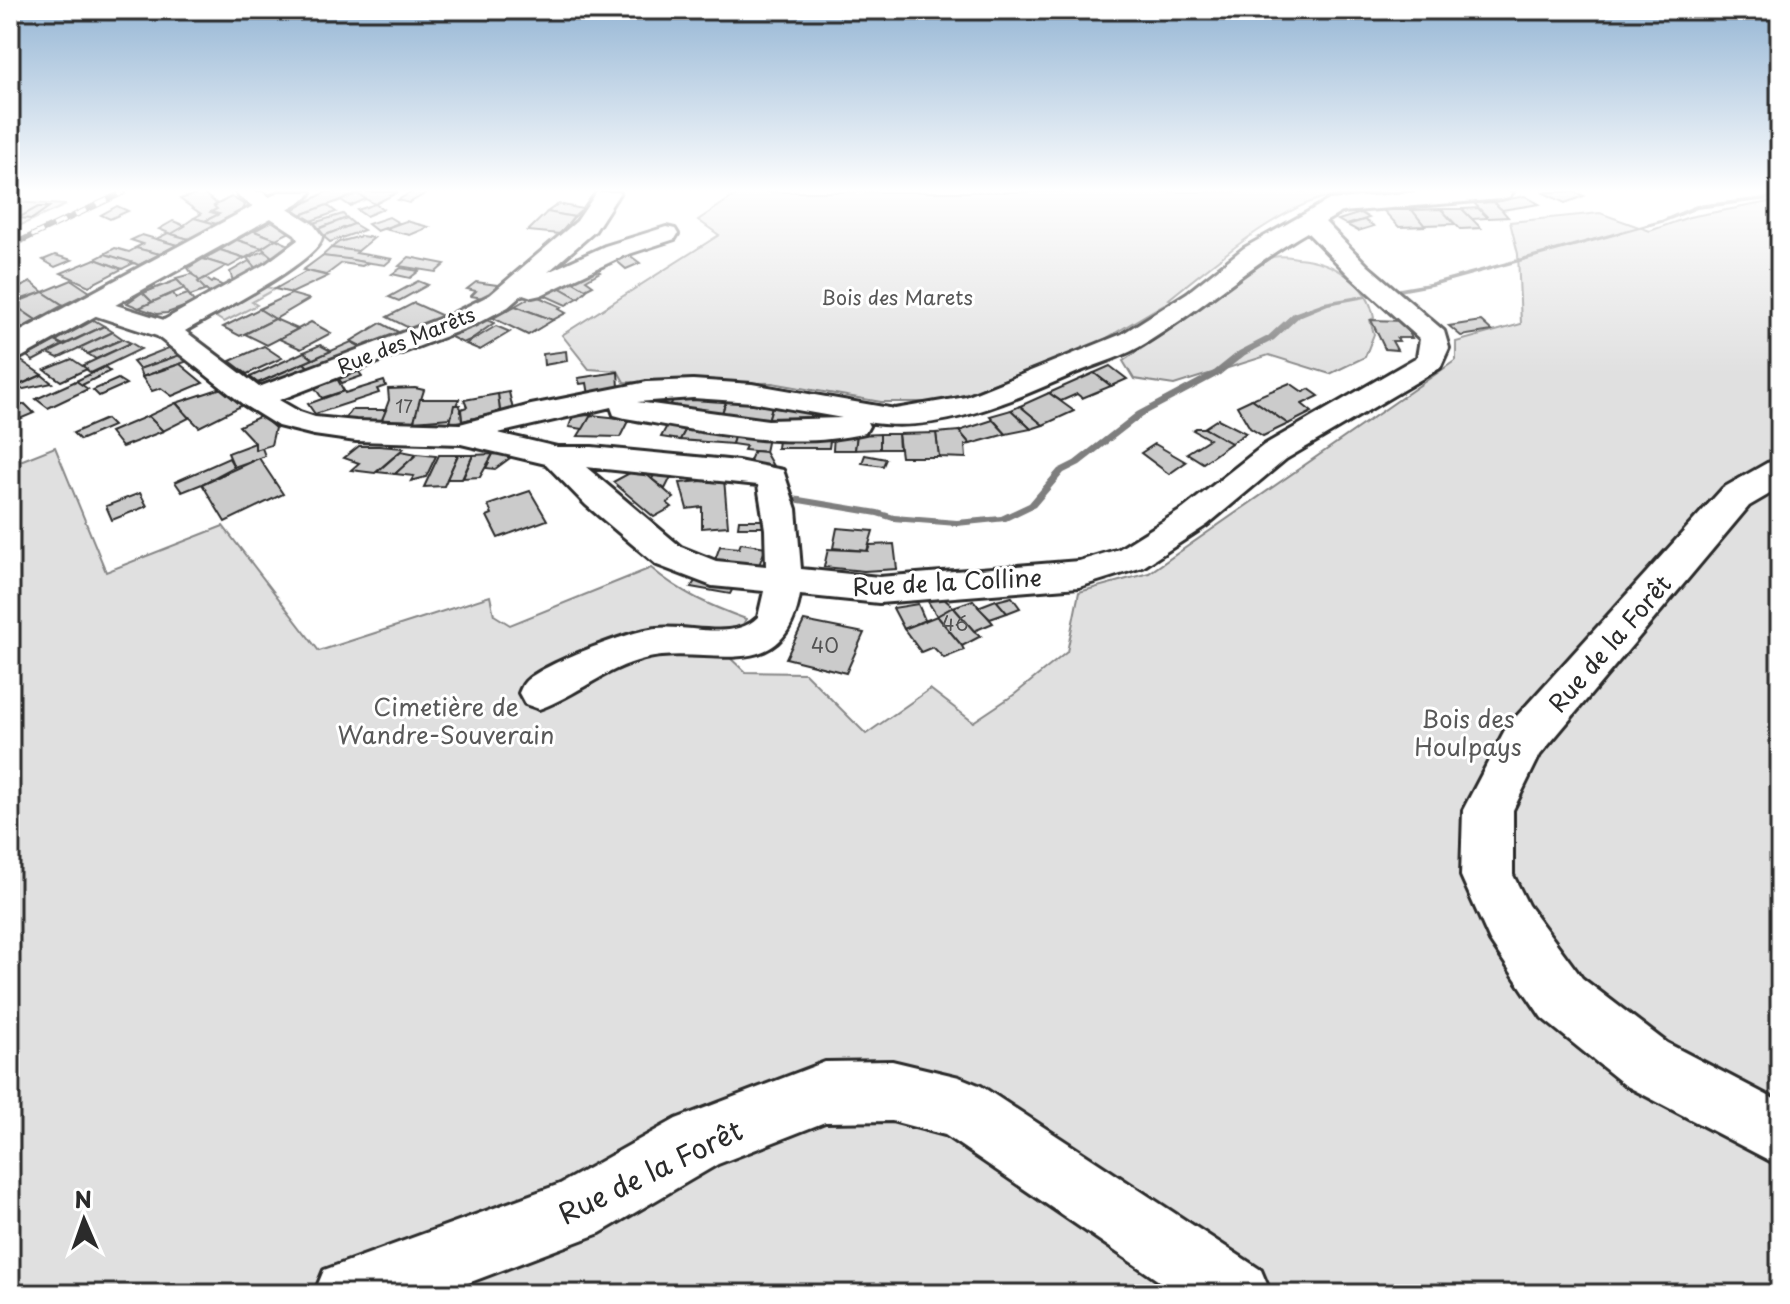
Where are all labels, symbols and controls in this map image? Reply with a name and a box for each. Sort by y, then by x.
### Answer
park label: Bois des Marets [821,282,973,312]
street label: Rue des Marêts [333,299,479,381]
house number: 17 [395,392,413,419]
street label: Rue de la Colline [852,558,1042,604]
street label: Rue de la Forêt [1539,566,1679,720]
house number: 46 [941,608,969,638]
house number: 40 [811,630,839,660]
park label: Cimetière de Wandre-Souverain [338,688,554,752]
park label: Bois des Houlpays [1414,700,1522,764]
street label: Rue de la Forêt [551,1108,749,1234]
north arrow [44,1180,124,1260]
text: N [74,1182,93,1215]

